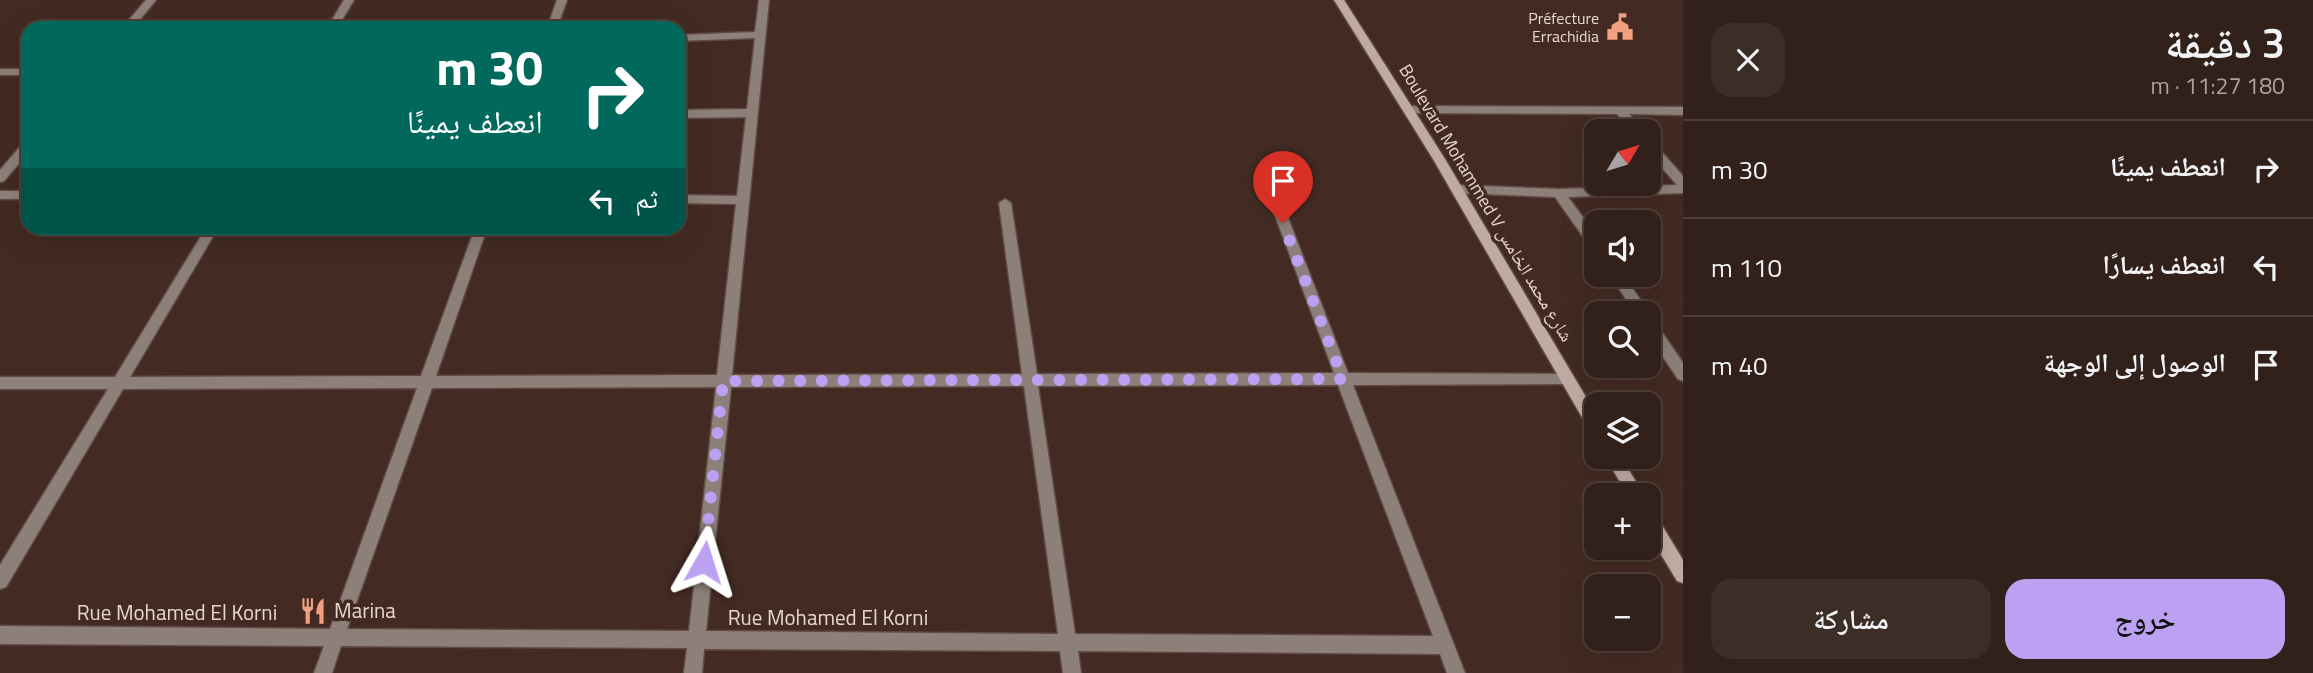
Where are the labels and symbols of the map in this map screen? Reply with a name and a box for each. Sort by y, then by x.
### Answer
place label: Préfecture Errachidia [1528,6,1599,48]
public building icon: Préfecture Errachidia [1605,12,1635,42]
street label: Boulevard Mohammed V شارع محمد الخامس [1392,59,1580,347]
north arrow [1584,119,1661,196]
pin [1253,151,1313,223]
position arrow [667,525,741,599]
place label: Marina [334,594,396,626]
street label: Rue Mohamed El Korni [77,596,277,628]
restaurant icon: Marina [298,596,328,626]
street label: Rue Mohamed El Korni [728,601,928,633]

